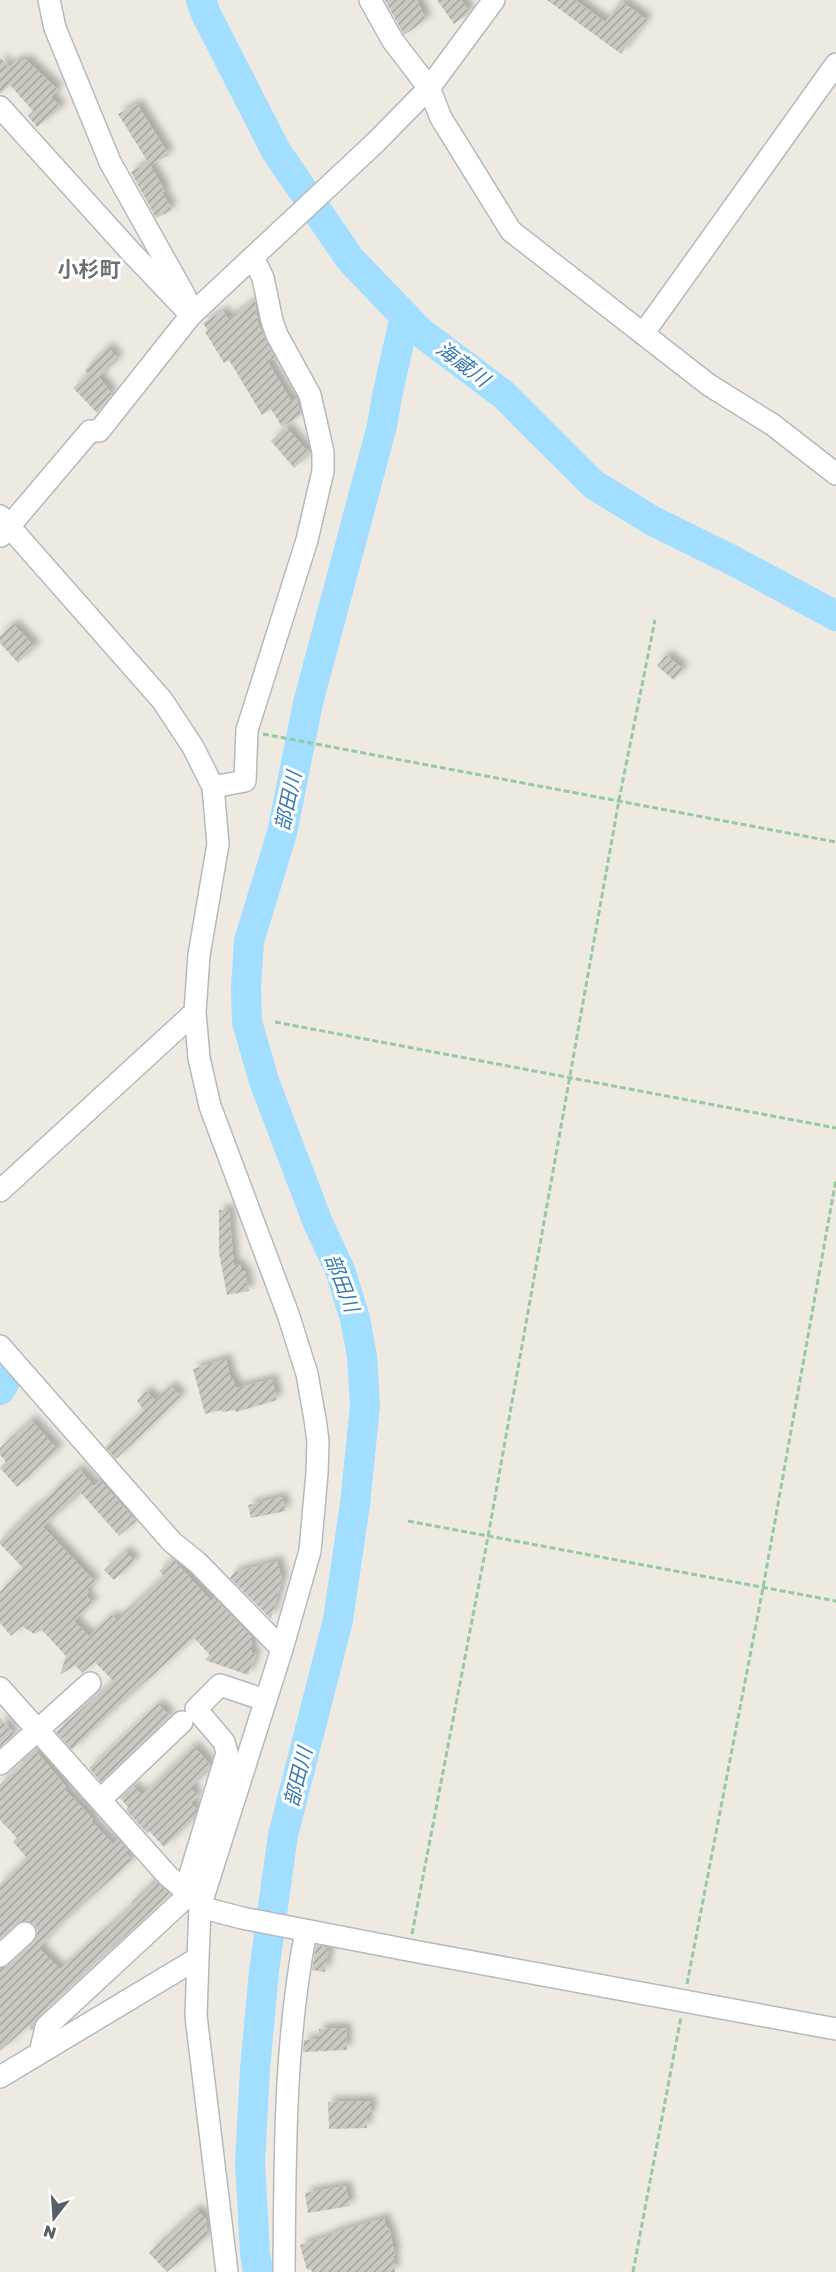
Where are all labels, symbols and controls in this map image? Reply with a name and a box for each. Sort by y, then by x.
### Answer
district label: 小杉町 [58,256,121,282]
water label: 海蔵川 [432,336,496,392]
water label: 部田川 [269,767,305,833]
water label: 部田川 [321,1250,366,1317]
water label: 部田川 [278,1743,316,1809]
north arrow [24,2188,84,2248]
text: N [41,2221,58,2244]

